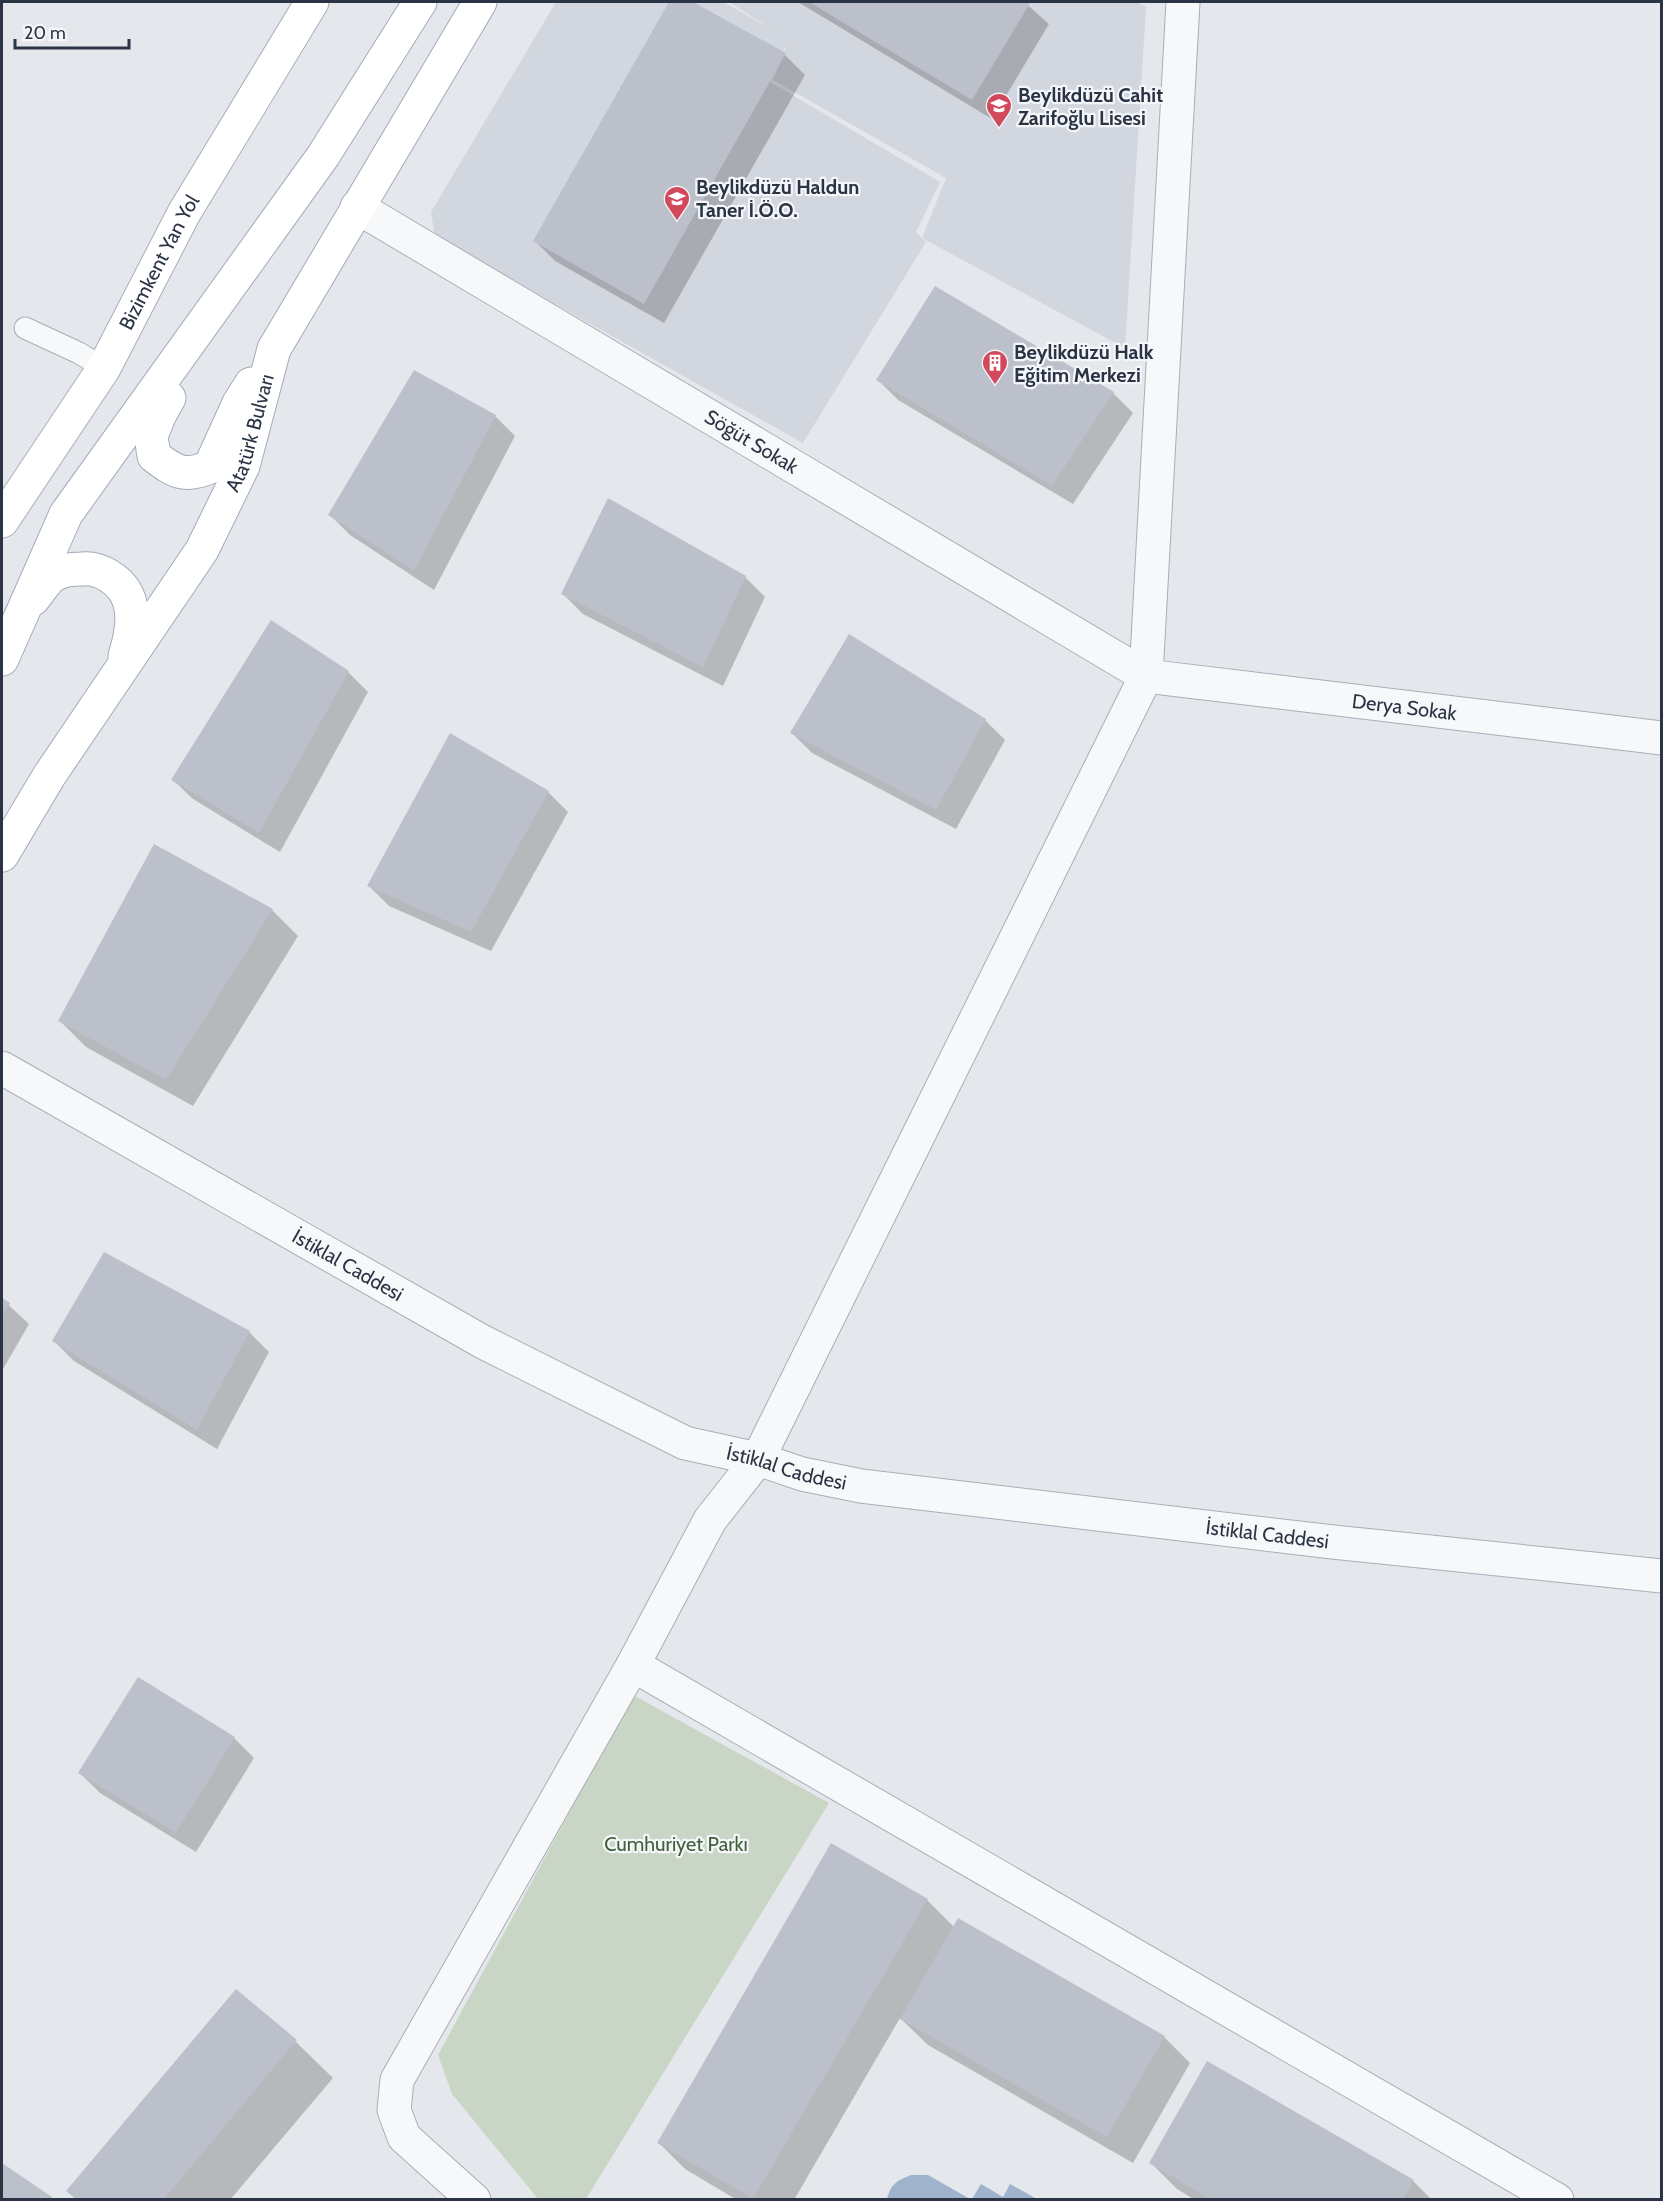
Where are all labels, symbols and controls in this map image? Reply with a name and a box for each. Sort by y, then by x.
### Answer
scale bar [15,12,129,50]
text: 20 m [24,22,66,44]
place label: Beylikdüzü Cahit Zarifoğlu Lisesi [1018,83,1163,130]
school or university icon: Beylikdüzü Cahit Zarifoğlu Lisesi [984,91,1014,129]
place label: Beylikdüzü Haldun Taner İ.Ö.O. [696,175,859,222]
school or university icon: Beylikdüzü Haldun Taner İ.Ö.O. [662,184,692,222]
street label: Bizimkent Yan Yol [114,190,204,334]
place label: Beylikdüzü Halk Eğitim Merkezi [1014,340,1154,387]
building icon: Beylikdüzü Halk Eğitim Merkezi [980,348,1010,386]
street label: Atatürk Bulvarı [220,371,279,496]
street label: Söğüt Sokak [700,405,803,479]
street label: Derya Sokak [1351,689,1458,725]
street label: İstiklal Caddesi [288,1224,408,1306]
street label: İstiklal Caddesi [724,1440,849,1495]
street label: İstiklal Caddesi [1204,1515,1330,1553]
park label: Cumhuriyet Parkı [604,1832,748,1856]

